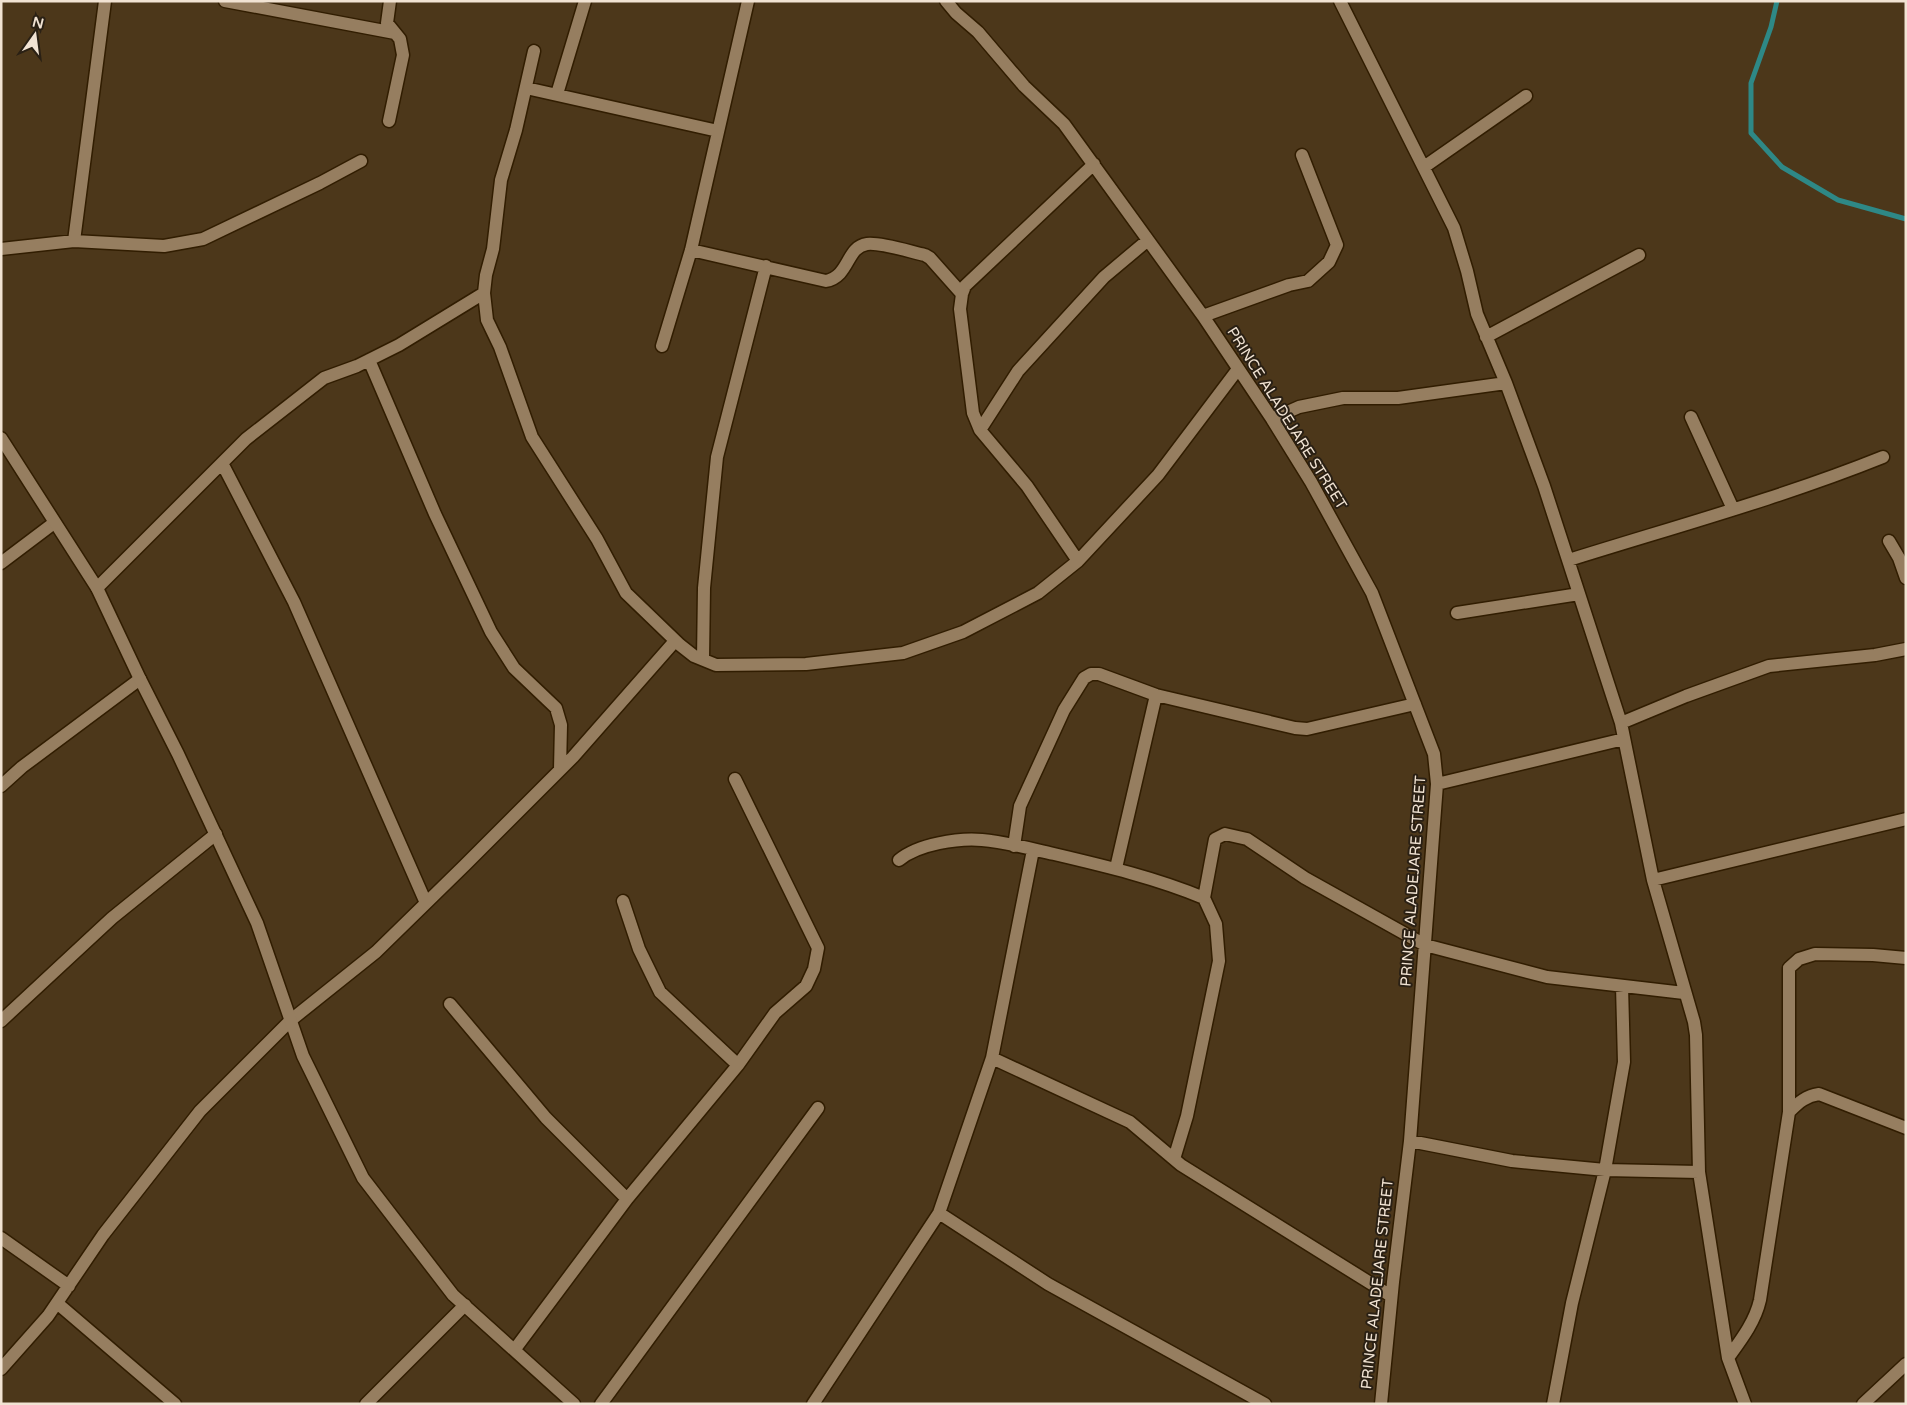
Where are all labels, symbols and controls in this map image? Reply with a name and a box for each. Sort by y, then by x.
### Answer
north arrow [10,10,60,60]
text: N [31,13,46,32]
street label: PRINCE ALADEJARE STREET [1223,323,1351,513]
street label: PRINCE ALADEJARE STREET [1397,775,1429,987]
street label: PRINCE ALADEJARE STREET [1357,1178,1397,1390]

